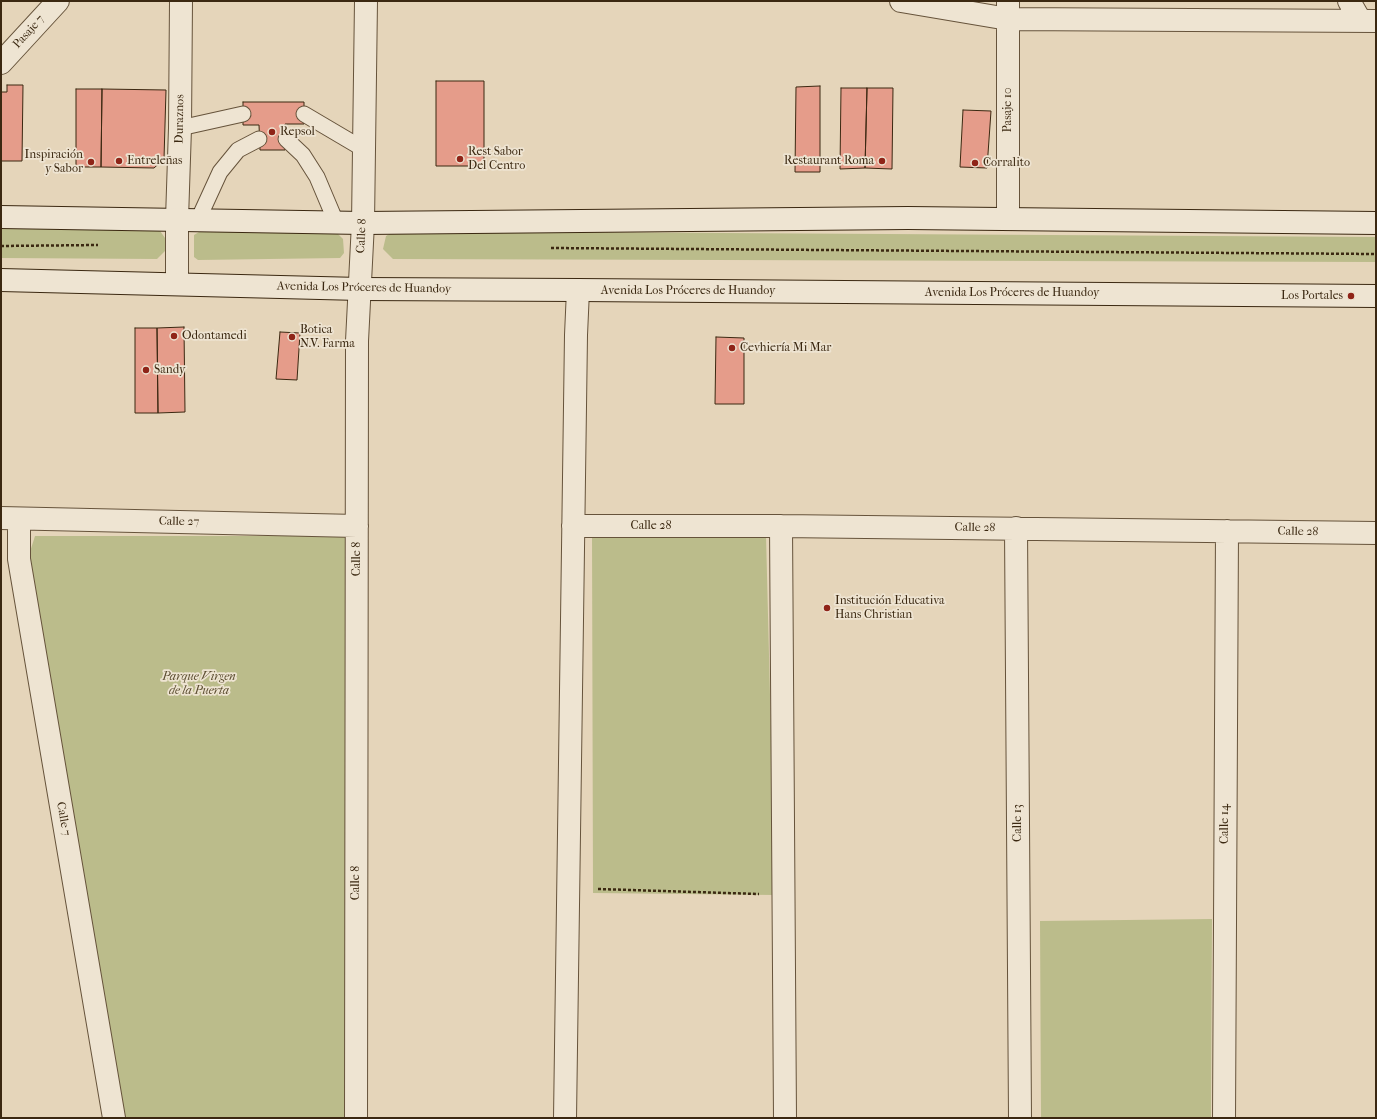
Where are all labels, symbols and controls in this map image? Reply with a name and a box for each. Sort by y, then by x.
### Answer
street label: Pasaje 7 [10,12,48,52]
street label: Pasaje 10 [1001,87,1015,133]
street label: Duraznos [172,94,188,144]
place label: Repsol [280,125,315,139]
marker: Repsol [267,127,277,137]
place label: Rest Sabor Del Centro [468,145,525,173]
place label: Inspiración y Sabor [25,148,83,176]
place label: Entreleñas [127,154,183,168]
marker: Rest Sabor Del Centro [455,154,465,164]
place label: Restaurant Roma [784,154,874,168]
marker: Entreleñas [114,156,124,166]
marker: Restaurant Roma [877,156,887,166]
place label: Corralito [983,156,1030,170]
marker: Inspiración y Sabor [86,157,96,167]
marker: Corralito [970,158,980,168]
street label: Calle 8 [354,218,370,254]
street label: Avenida Los Próceres de Huandoy [277,279,451,297]
street label: Avenida Los Próceres de Huandoy [601,284,775,298]
street label: Avenida Los Próceres de Huandoy [925,286,1099,300]
place label: Los Portales [1281,289,1343,303]
marker: Los Portales [1346,291,1356,301]
place label: Botica N.V. Farma [300,323,355,351]
place label: Odontamedi [182,329,247,343]
marker: Odontamedi [169,331,179,341]
marker: Botica N.V. Farma [287,332,297,342]
place label: Cevhiería Mi Mar [740,341,831,355]
marker: Cevhiería Mi Mar [727,343,737,353]
place label: Sandy [154,363,185,377]
marker: Sandy [141,365,151,375]
street label: Calle 27 [159,514,199,530]
street label: Calle 28 [631,519,671,533]
street label: Calle 28 [954,520,996,536]
street label: Calle 28 [1277,524,1319,540]
street label: Calle 8 [350,542,364,576]
place label: Institución Educativa Hans Christian [835,594,945,622]
marker: Institución Educativa Hans Christian [822,603,832,613]
park label: Parque Virgen de la Puerta [162,670,236,698]
street label: Calle 7 [53,801,73,837]
street label: Calle 13 [1011,804,1025,842]
street label: Calle 14 [1218,804,1232,844]
street label: Calle 8 [349,866,363,900]

